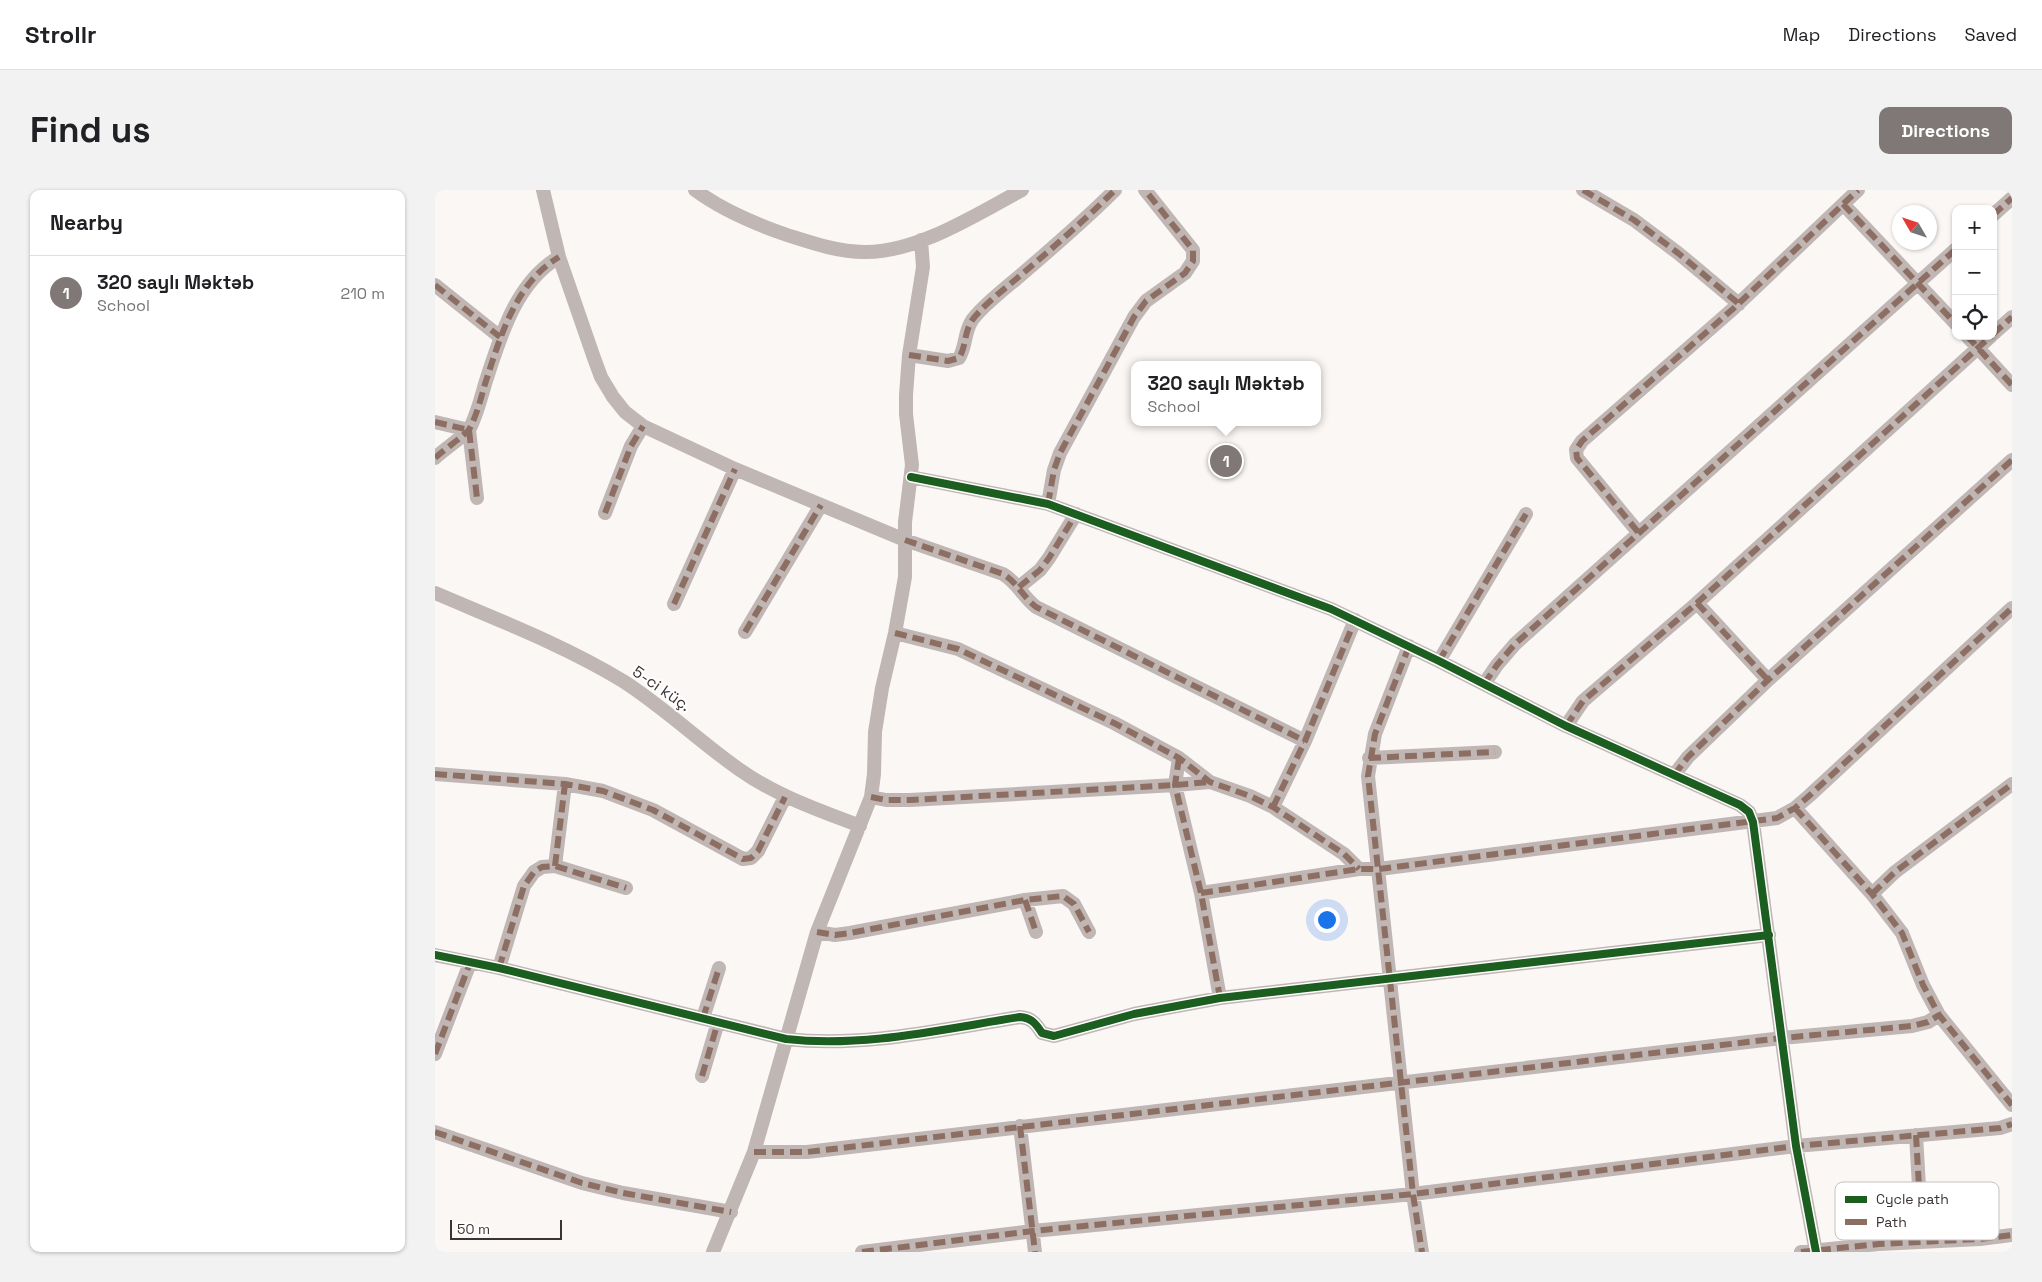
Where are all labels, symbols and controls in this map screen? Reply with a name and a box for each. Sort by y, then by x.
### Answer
text: Strollr [25,19,97,50]
text: Map [1783,23,1820,46]
text: Directions [1848,23,1937,46]
text: Saved [1965,23,2017,46]
button: Directions [1879,107,2012,154]
text: Find us [30,108,151,152]
north arrow [1892,205,1937,250]
map controls [1952,205,1997,340]
button: + [1952,205,1997,250]
text: Nearby [50,209,123,236]
button: − [1952,250,1997,295]
text: 320 saylı Məktəb [97,270,254,295]
text: 1 [62,283,70,304]
text: 210 m [341,283,385,304]
text: School [97,295,150,316]
button: locate [1952,295,1997,340]
popup [1131,361,1321,426]
text: 320 saylı Məktəb [1147,371,1305,396]
text: School [1147,396,1200,417]
pin: 1 [1210,442,1242,480]
street label: 5-ci küç. [629,661,695,716]
your location [1314,907,1340,933]
legend [1835,1182,1999,1240]
text: Cycle path [1876,1190,1949,1208]
text: Path [1876,1213,1907,1231]
scale bar [450,1217,563,1240]
text: 50 m [457,1220,490,1238]

